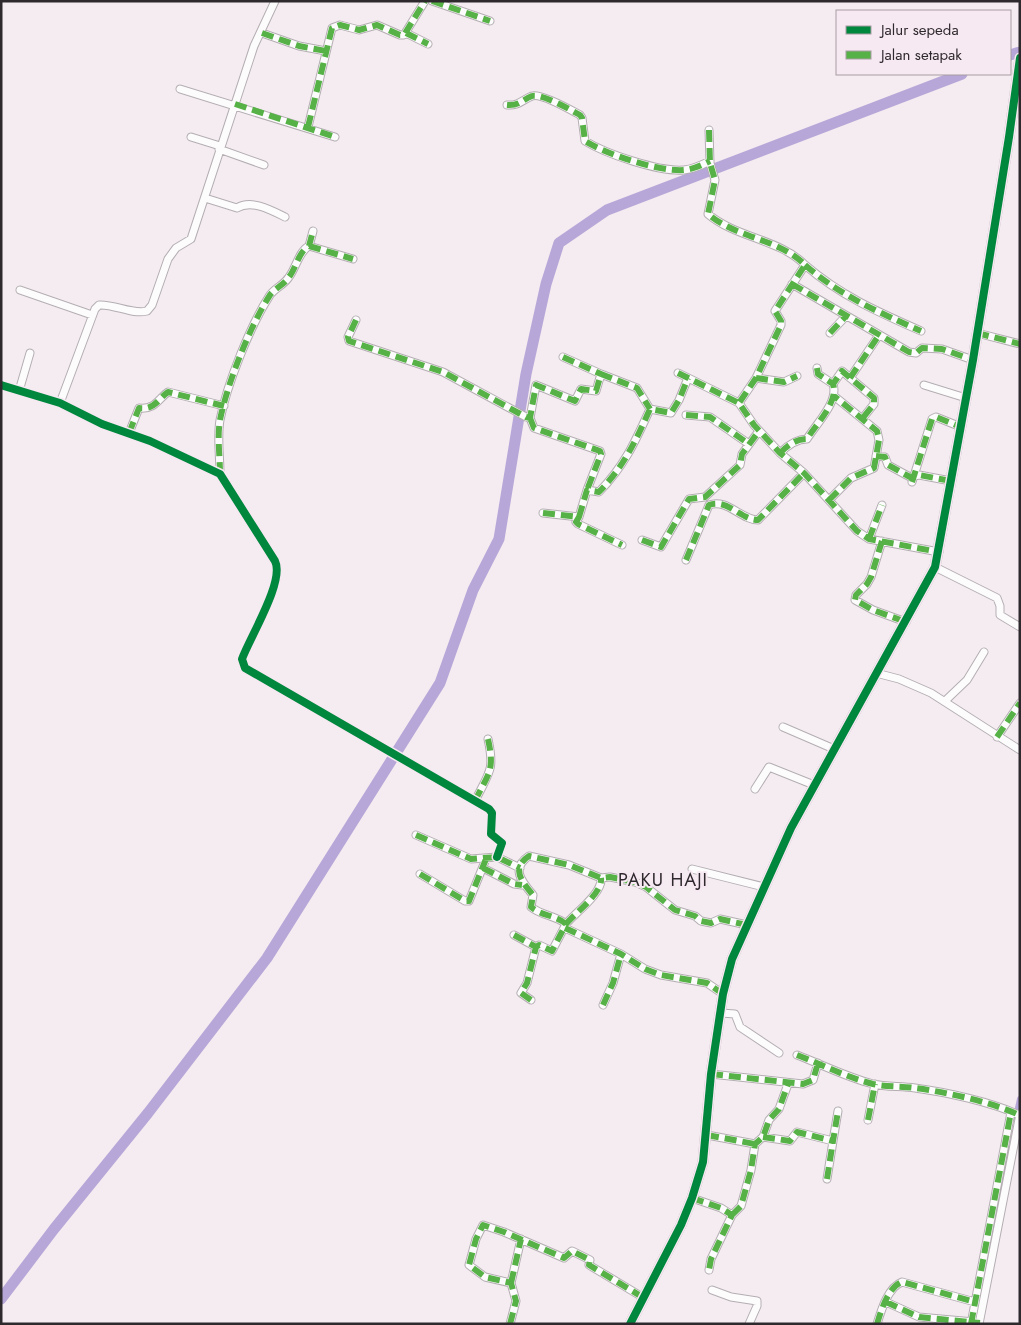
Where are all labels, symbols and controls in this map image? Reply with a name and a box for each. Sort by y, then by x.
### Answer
legend [836,10,1011,75]
text: Jalur sepeda [879,19,959,41]
text: Jalan setapak [879,44,962,66]
district label: PAKU HAJI [618,867,708,893]

